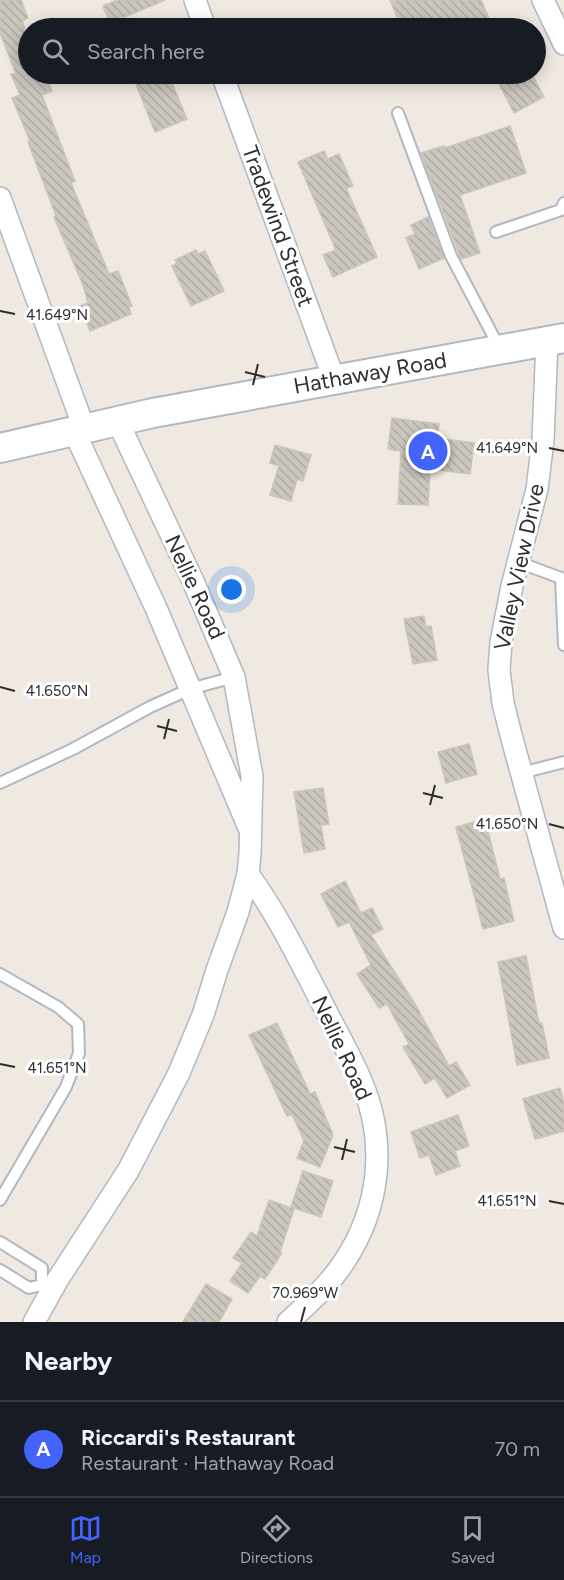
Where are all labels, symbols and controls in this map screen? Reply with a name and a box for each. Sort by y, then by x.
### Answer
search box [18,18,546,84]
icon: search [39,35,72,68]
text: Search here [87,38,205,65]
street label: Tradewind Street [236,142,320,310]
text: 41.649°N [26,306,88,324]
street label: Hathaway Road [291,346,449,400]
pin: A [408,428,448,474]
text: 41.649°N [476,439,538,457]
street label: Valley View Drive [488,481,550,653]
street label: Nellie Road [159,531,231,643]
your location [217,575,246,604]
text: 41.650°N [26,682,88,700]
text: 41.650°N [476,815,538,833]
street label: Nellie Road [306,992,378,1104]
text: 41.651°N [27,1059,87,1077]
text: 41.651°N [477,1192,537,1210]
text: 70.969°W [272,1284,339,1302]
text: Nearby [24,1345,112,1377]
text: Riccardi's Restaurant [81,1424,296,1451]
text: A [36,1437,51,1461]
text: 70 m [494,1437,540,1461]
text: Restaurant · Hathaway Road [81,1451,334,1475]
tab: Map [69,1512,102,1567]
tab: Directions [240,1512,313,1567]
tab: Saved [451,1512,495,1567]

